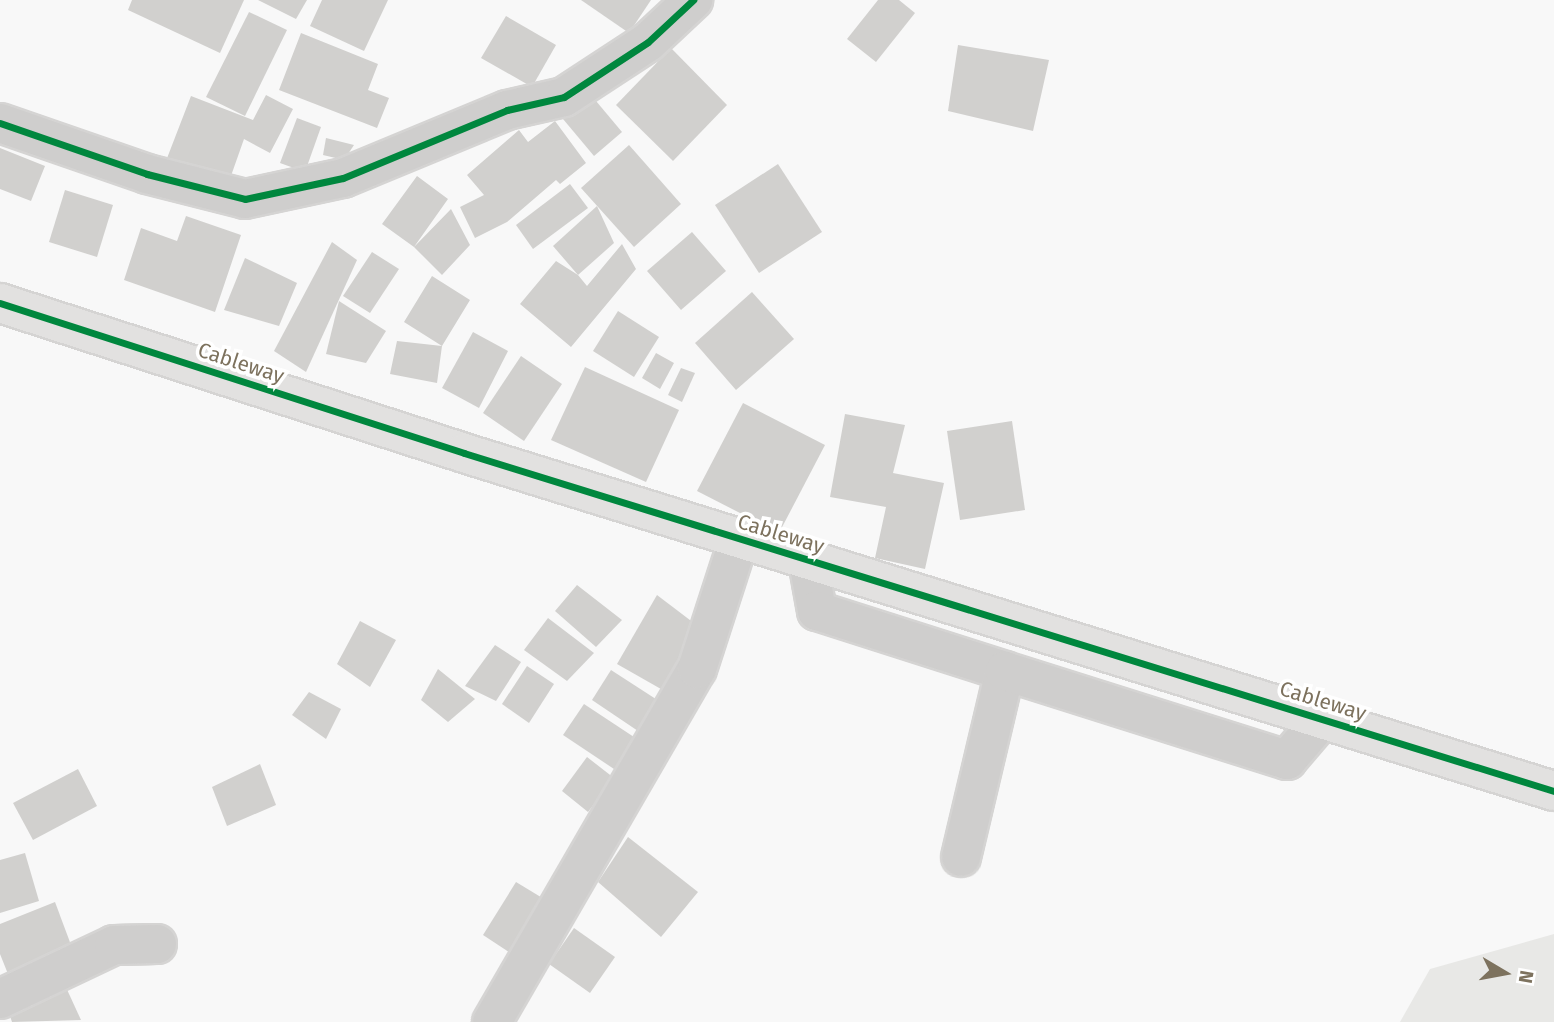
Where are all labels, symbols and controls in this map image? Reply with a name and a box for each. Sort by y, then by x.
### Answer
street label: Cableway [195,337,287,389]
street label: Cableway [735,509,827,559]
street label: Cableway [1277,676,1369,726]
north arrow [1470,938,1540,1008]
text: N [1514,969,1539,985]

